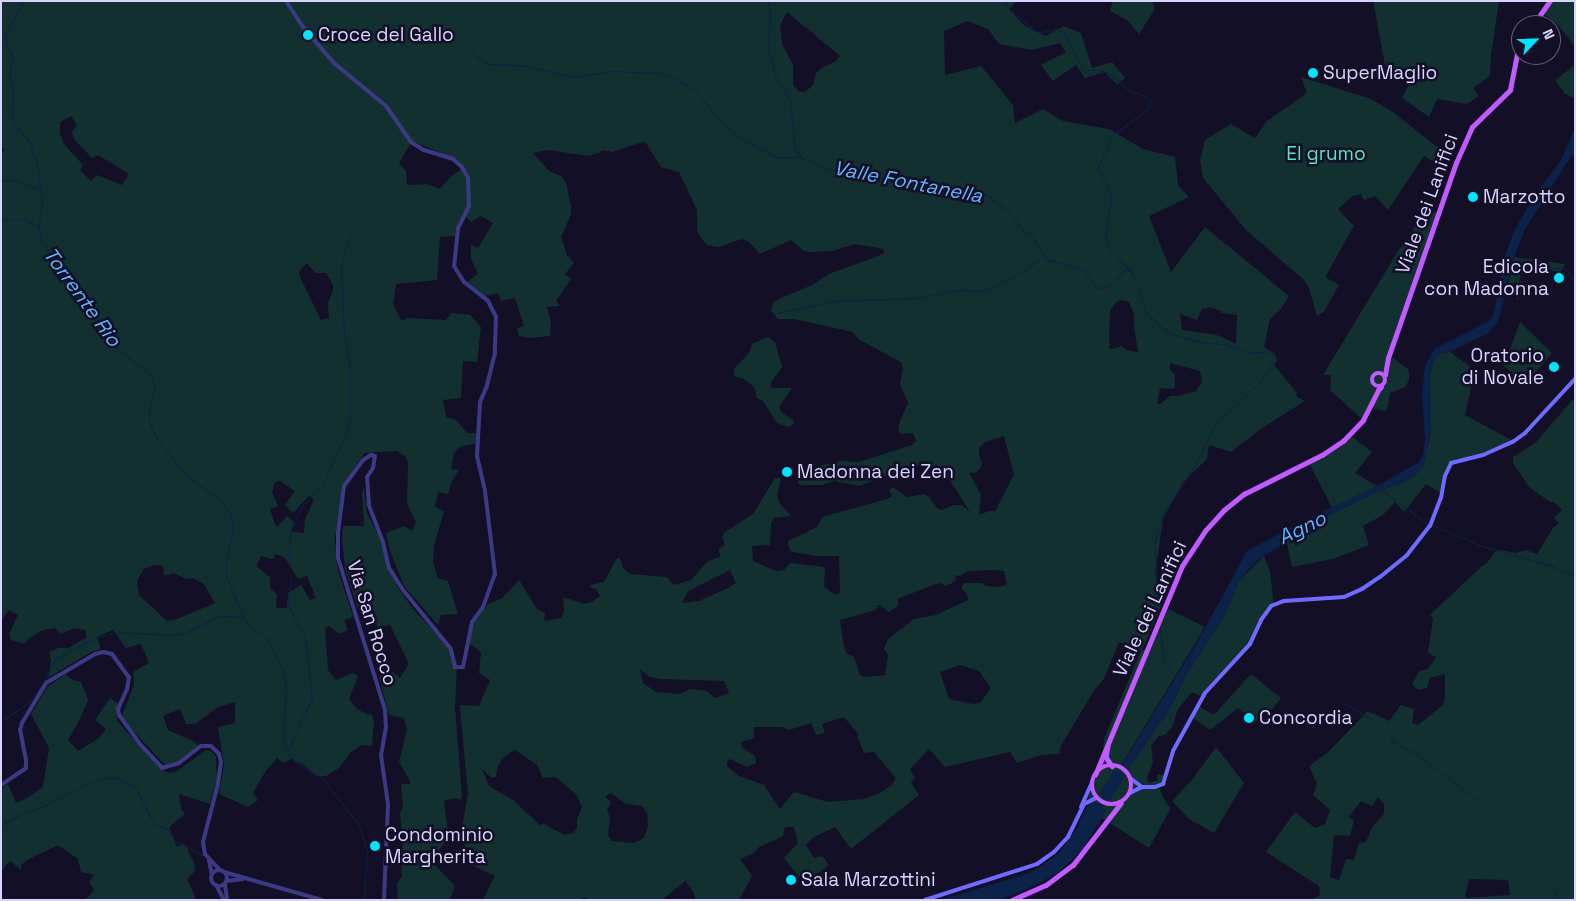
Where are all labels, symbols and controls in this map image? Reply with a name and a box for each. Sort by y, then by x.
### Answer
north arrow [1511,15,1561,65]
place label: Croce del Gallo [318,24,454,46]
text: N [1539,26,1559,42]
marker: Croce del Gallo [302,29,314,41]
place label: SuperMaglio [1323,62,1437,84]
marker: SuperMaglio [1307,67,1319,79]
street label: Viale dei Lanifici [1391,131,1463,277]
park label: El grumo [1286,143,1366,165]
water label: Valle Fontanella [832,156,984,208]
place label: Marzotto [1483,186,1565,208]
marker: Marzotto [1467,191,1479,203]
water label: Torrente Rio [38,243,126,351]
place label: Edicola con Madonna [1424,256,1549,300]
marker: Edicola con Madonna [1553,272,1565,284]
place label: Oratorio di Novale [1461,345,1544,389]
marker: Oratorio di Novale [1548,361,1560,373]
place label: Madonna dei Zen [797,461,954,483]
marker: Madonna dei Zen [781,466,793,478]
water label: Agno [1274,506,1330,550]
street label: Viale dei Lanifici [1109,537,1191,681]
street label: Via San Rocco [342,558,402,688]
place label: Concordia [1259,707,1352,729]
marker: Concordia [1243,712,1255,724]
place label: Condominio Margherita [385,824,494,868]
marker: Condominio Margherita [369,840,381,852]
place label: Sala Marzottini [801,869,936,891]
marker: Sala Marzottini [785,874,797,886]

